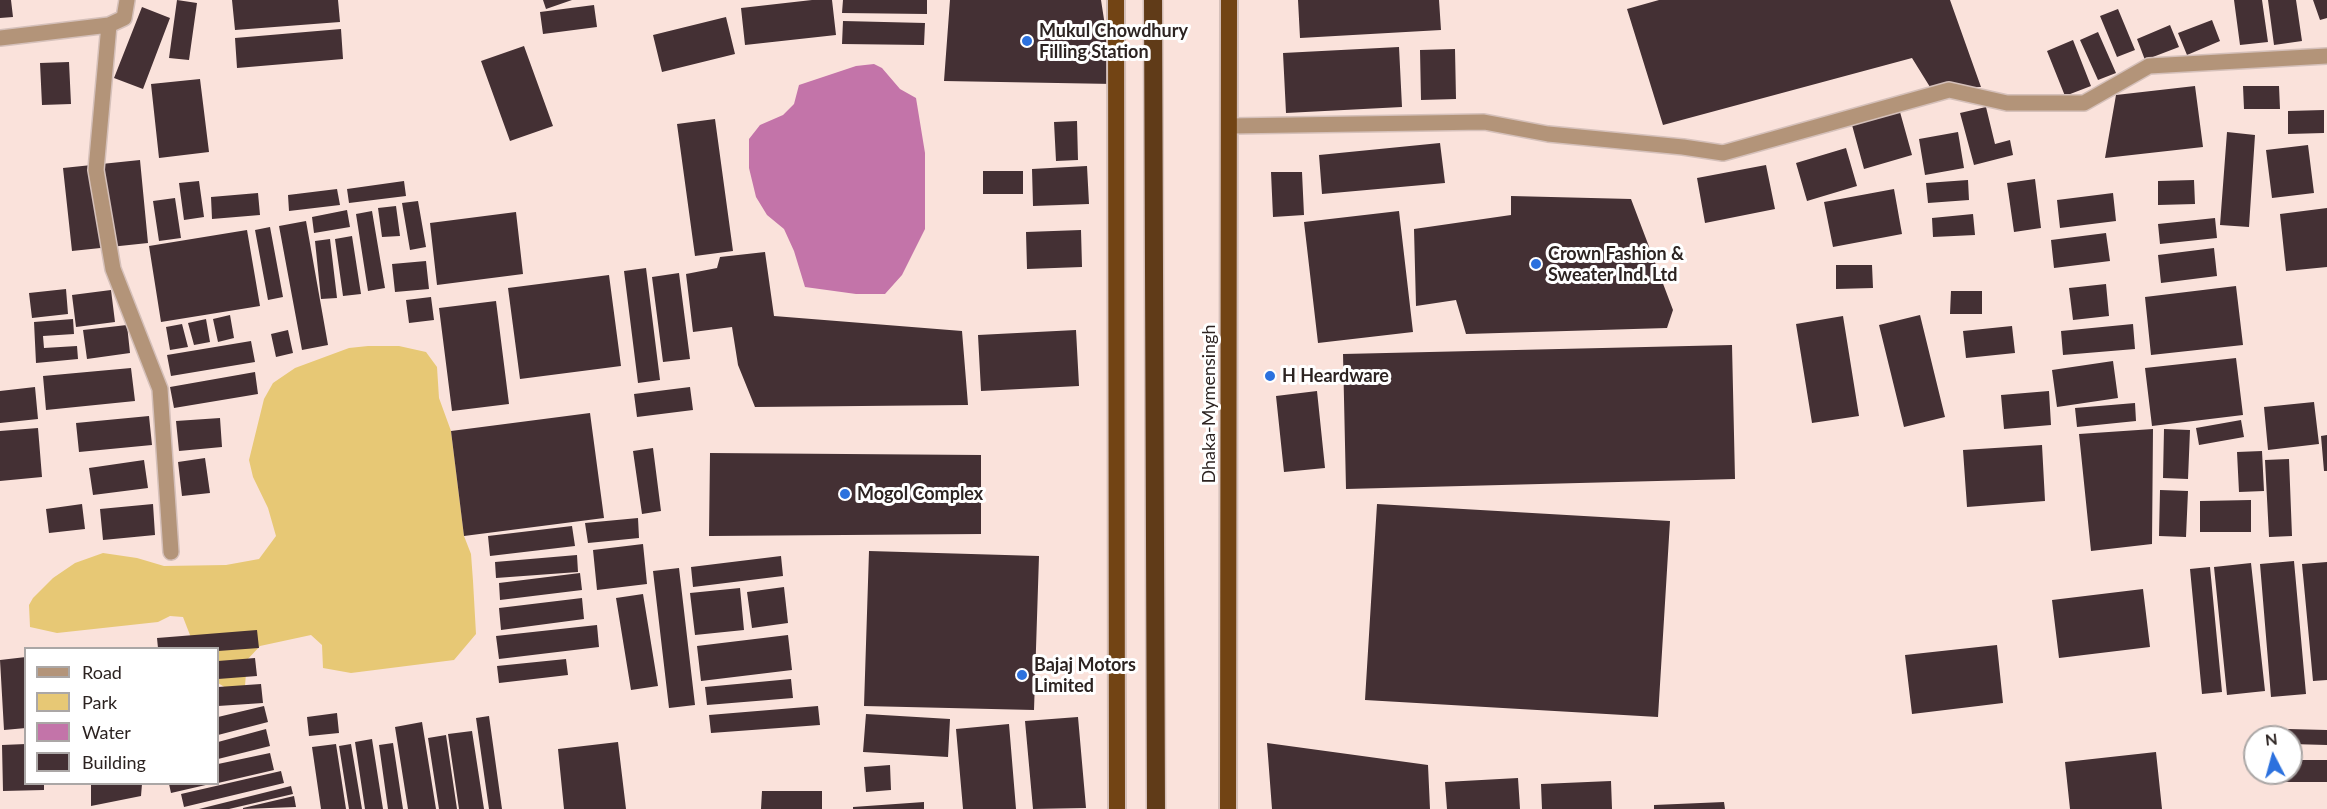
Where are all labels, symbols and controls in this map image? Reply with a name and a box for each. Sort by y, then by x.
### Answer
place label: Mukul Chowdhury Filling Station [1039,20,1188,63]
marker: Mukul Chowdhury Filling Station [1020,34,1034,48]
place label: Crown Fashion & Sweater Ind. Ltd [1548,243,1684,286]
marker: Crown Fashion & Sweater Ind. Ltd [1529,257,1543,271]
street label: Dhaka-Mymensingh [1198,325,1220,483]
place label: H Heardware [1282,365,1389,387]
marker: H Heardware [1263,369,1277,383]
place label: Mogol Complex [857,483,983,505]
marker: Mogol Complex [838,487,852,501]
legend [24,647,219,785]
place label: Bajaj Motors Limited [1034,654,1136,696]
text: Road [82,661,122,683]
marker: Bajaj Motors Limited [1015,668,1029,682]
text: Park [82,691,117,713]
text: Water [82,721,131,743]
north arrow [2243,725,2303,785]
text: N [2264,728,2278,749]
text: Building [82,751,146,773]

